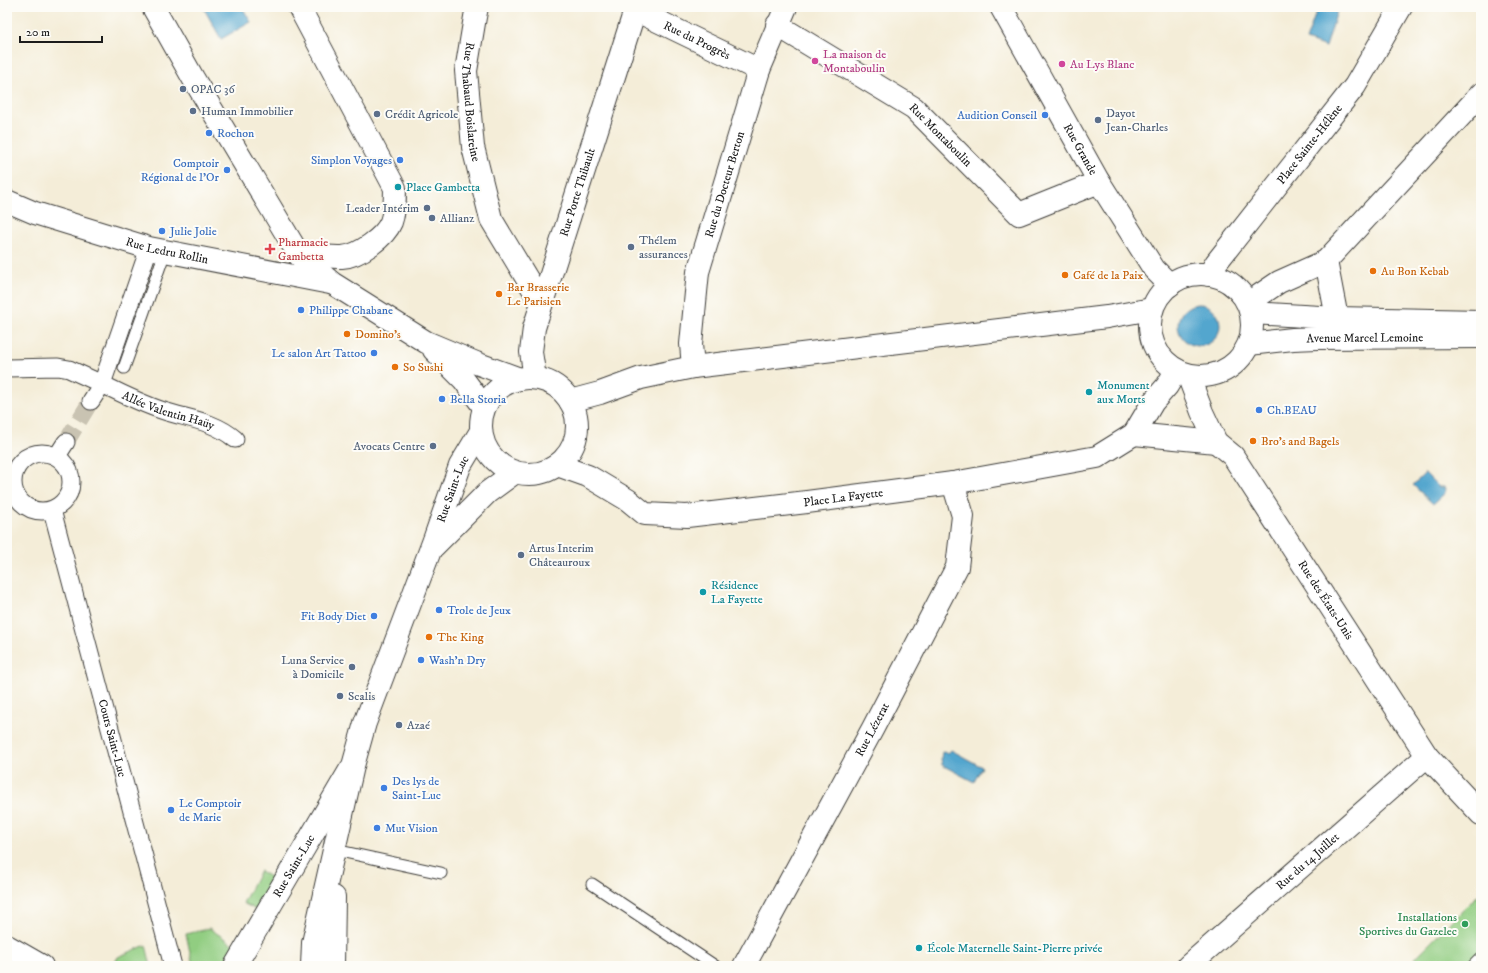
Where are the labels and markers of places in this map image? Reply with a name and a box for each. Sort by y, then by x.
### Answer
place label: La maison de Montaboulin [823,47,886,76]
marker: La maison de Montaboulin [810,56,820,66]
place label: Au Lys Blanc [1070,57,1134,72]
marker: Au Lys Blanc [1057,59,1067,69]
place label: OPAC 36 [191,82,236,97]
marker: OPAC 36 [178,84,188,94]
place label: Human Immobilier [201,104,294,119]
marker: Human Immobilier [188,106,198,116]
place label: Dayot Jean-Charles [1105,106,1168,135]
place label: Crédit Agricole [385,107,458,122]
place label: Audition Conseil [957,108,1037,123]
marker: Crédit Agricole [372,109,382,119]
marker: Audition Conseil [1040,110,1050,120]
marker: Dayot Jean-Charles [1093,115,1103,125]
place label: Rochon [217,126,255,141]
marker: Rochon [204,128,214,138]
place label: Simplon Voyages [311,153,392,168]
marker: Simplon Voyages [395,155,405,165]
place label: Comptoir Régional de l'Or [141,156,220,185]
marker: Comptoir Régional de l'Or [222,165,232,175]
place label: Place Gambetta [406,180,481,195]
marker: Place Gambetta [393,182,403,192]
place label: Leader Intérim [346,201,419,216]
marker: Leader Intérim [422,203,432,213]
place label: Allianz [440,211,475,226]
marker: Allianz [427,213,437,223]
place label: Julie Jolie [169,224,217,239]
marker: Julie Jolie [157,226,167,236]
place label: Thélem assurances [639,233,688,262]
place label: Pharmacie Gambetta [278,235,328,264]
marker: Thélem assurances [626,242,636,252]
marker: Pharmacie Gambetta [265,244,275,254]
place label: Au Bon Kebab [1381,264,1449,279]
marker: Au Bon Kebab [1368,266,1378,276]
place label: Café de la Paix [1073,268,1143,283]
marker: Café de la Paix [1060,270,1070,280]
place label: Bar Brasserie Le Parisien [507,280,569,309]
marker: Bar Brasserie Le Parisien [494,289,504,299]
place label: Philippe Chabane [309,303,393,318]
marker: Philippe Chabane [296,305,306,315]
place label: Domino's [355,327,401,342]
marker: Domino's [342,329,352,339]
place label: Le salon Art Tattoo [271,346,366,361]
marker: Le salon Art Tattoo [369,348,379,358]
place label: So Sushi [403,360,443,375]
marker: So Sushi [390,362,400,372]
place label: Monument aux Morts [1097,378,1150,407]
marker: Monument aux Morts [1084,387,1094,397]
place label: Bella Storia [450,392,507,407]
marker: Bella Storia [437,394,447,404]
place label: Ch.BEAU [1267,403,1317,418]
marker: Ch.BEAU [1254,405,1264,415]
place label: Bro's and Bagels [1261,434,1339,449]
marker: Bro's and Bagels [1248,436,1258,446]
place label: Avocats Centre [353,439,425,454]
marker: Avocats Centre [428,441,438,451]
place label: Artus Interim Châteauroux [529,541,594,570]
marker: Artus Interim Châteauroux [516,550,526,560]
place label: Résidence La Fayette [711,578,763,607]
marker: Résidence La Fayette [698,587,708,597]
place label: Trole de Jeux [447,603,511,618]
marker: Trole de Jeux [434,605,444,615]
place label: Fit Body Diet [301,609,366,624]
marker: Fit Body Diet [369,611,379,621]
place label: The King [437,630,484,645]
marker: The King [424,632,434,642]
place label: Luna Service à Domicile [281,653,344,682]
place label: Wash'n Dry [428,653,486,668]
marker: Wash'n Dry [416,655,426,665]
marker: Luna Service à Domicile [347,662,357,672]
place label: Scalis [348,689,375,704]
marker: Scalis [335,691,345,701]
place label: Azaé [407,718,430,733]
marker: Azaé [394,720,404,730]
place label: Des lys de Saint-Luc [392,774,441,803]
marker: Des lys de Saint-Luc [379,783,389,793]
place label: Le Comptoir de Marie [179,796,242,825]
marker: Le Comptoir de Marie [166,805,176,815]
place label: Mut Vision [385,821,439,836]
marker: Mut Vision [372,823,382,833]
place label: Installations Sportives du Gazelec [1359,910,1457,939]
marker: Installations Sportives du Gazelec [1460,919,1470,929]
place label: École Maternelle Saint-Pierre privée [927,941,1102,956]
marker: École Maternelle Saint-Pierre privée [914,943,924,953]

